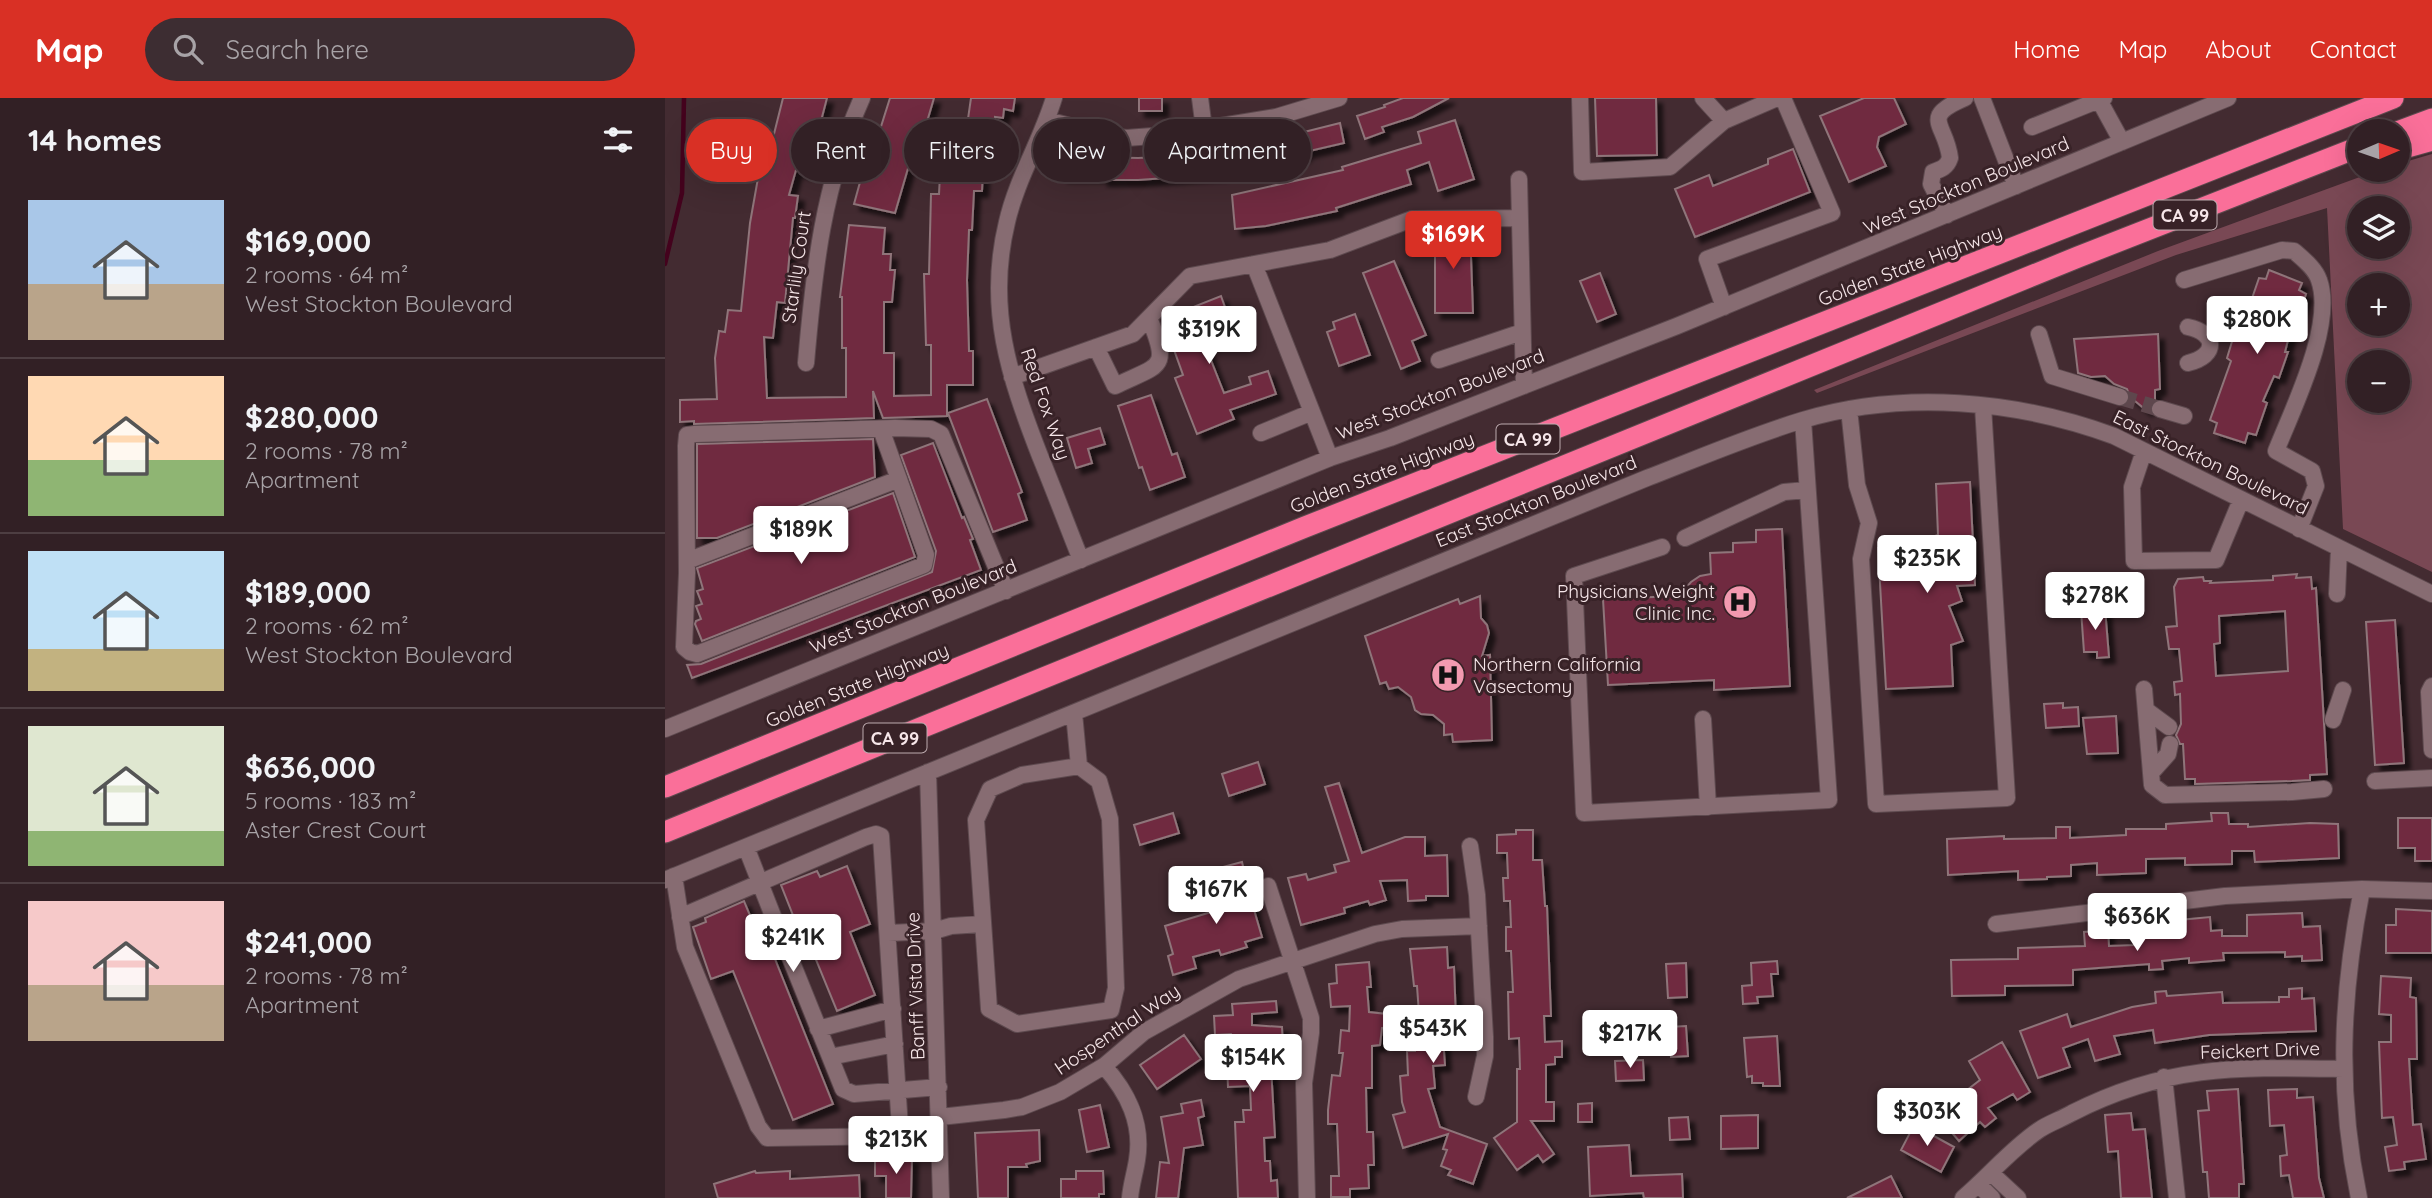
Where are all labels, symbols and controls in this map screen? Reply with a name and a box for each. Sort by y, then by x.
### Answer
search box [145,18,635,81]
text: Map [35,29,103,70]
icon: search [169,30,207,68]
text: Search here [225,33,369,66]
text: Home [2013,34,2080,64]
text: Map [2118,34,2167,64]
text: About [2205,34,2272,64]
text: Contact [2310,34,2397,64]
chip: Buy [686,119,777,182]
chip: Rent [791,119,890,182]
chip: Filters [904,119,1019,182]
chip: New [1033,119,1130,182]
chip: Apartment [1144,119,1311,182]
north arrow [2347,119,2410,182]
map controls [2347,119,2410,413]
text: 14 homes [28,121,162,159]
icon: filters [599,121,637,159]
street label: West Stockton Boulevard [1859,131,2073,239]
button: layers [2347,196,2410,259]
road number: CA 99 [2153,201,2217,230]
street label: Starlily Court [776,209,816,325]
pin: $169K [1404,212,1502,271]
text: $169K [1421,219,1485,248]
street label: Golden State Highway [1815,219,2005,311]
text: $169,000 [245,222,371,260]
icon: home [84,228,168,312]
text: 2 rooms · 64 m² [245,260,408,289]
button: + [2347,273,2410,336]
text: West Stockton Boulevard [245,289,513,318]
pin: $280K [2208,296,2306,356]
text: $280K [2223,304,2291,333]
pin: $319K [1160,306,1258,366]
text: $319K [1177,314,1241,343]
street label: West Stockton Boulevard [1332,343,1548,445]
street label: Red Fox Way [1016,345,1076,463]
button: − [2347,350,2410,413]
text: $280,000 [245,398,378,436]
icon: home [84,404,168,488]
street label: East Stockton Boulevard [2109,404,2313,520]
road number: CA 99 [1497,424,1559,454]
street label: Golden State Highway [1287,426,1477,518]
text: 2 rooms · 78 m² [245,436,408,465]
street label: East Stockton Boulevard [1432,450,1640,552]
text: Apartment [245,465,359,494]
pin: $189K [752,506,850,566]
text: $189K [769,514,833,543]
pin: $235K [1878,536,1976,595]
text: $235K [1893,543,1961,572]
street label: West Stockton Boulevard [806,553,1020,659]
text: $189,000 [245,573,371,611]
pin: $278K [2046,573,2144,632]
icon: home [84,579,168,663]
place label: Physicians Weight Clinic Inc. [1557,579,1715,625]
text: $278K [2061,580,2129,609]
hospital icon: Physicians Weight Clinic Inc. [1721,583,1759,621]
text: 2 rooms · 62 m² [245,611,409,640]
street label: Golden State Highway [762,637,952,733]
text: West Stockton Boulevard [245,640,513,669]
place label: Northern California Vasectomy [1473,652,1641,698]
hospital icon: Northern California Vasectomy [1429,656,1467,694]
road number: CA 99 [863,724,927,752]
text: $636,000 [245,748,376,786]
icon: home [84,754,168,838]
text: 5 rooms · 183 m² [245,786,416,815]
text: Aster Crest Court [245,815,426,844]
pin: $167K [1167,866,1265,926]
text: $167K [1184,874,1248,903]
pin: $636K [2088,894,2186,953]
text: $636K [2104,901,2170,930]
street label: Banff Vista Drive [900,912,930,1060]
pin: $241K [744,914,842,974]
text: $241K [761,922,825,951]
text: $241,000 [245,923,372,961]
icon: home [84,929,168,1013]
text: 2 rooms · 78 m² [245,961,408,990]
street label: Hospenthal Way [1050,978,1184,1080]
text: Apartment [245,990,359,1019]
pin: $543K [1384,1006,1482,1065]
pin: $217K [1581,1010,1679,1070]
text: $543K [1399,1013,1467,1042]
text: $217K [1598,1018,1662,1047]
pin: $154K [1204,1034,1302,1094]
street label: Feickert Drive [2199,1036,2321,1064]
text: $154K [1221,1042,1285,1071]
pin: $303K [1878,1088,1976,1148]
text: $303K [1893,1096,1961,1125]
pin: $213K [847,1116,945,1176]
text: $213K [864,1124,928,1153]

